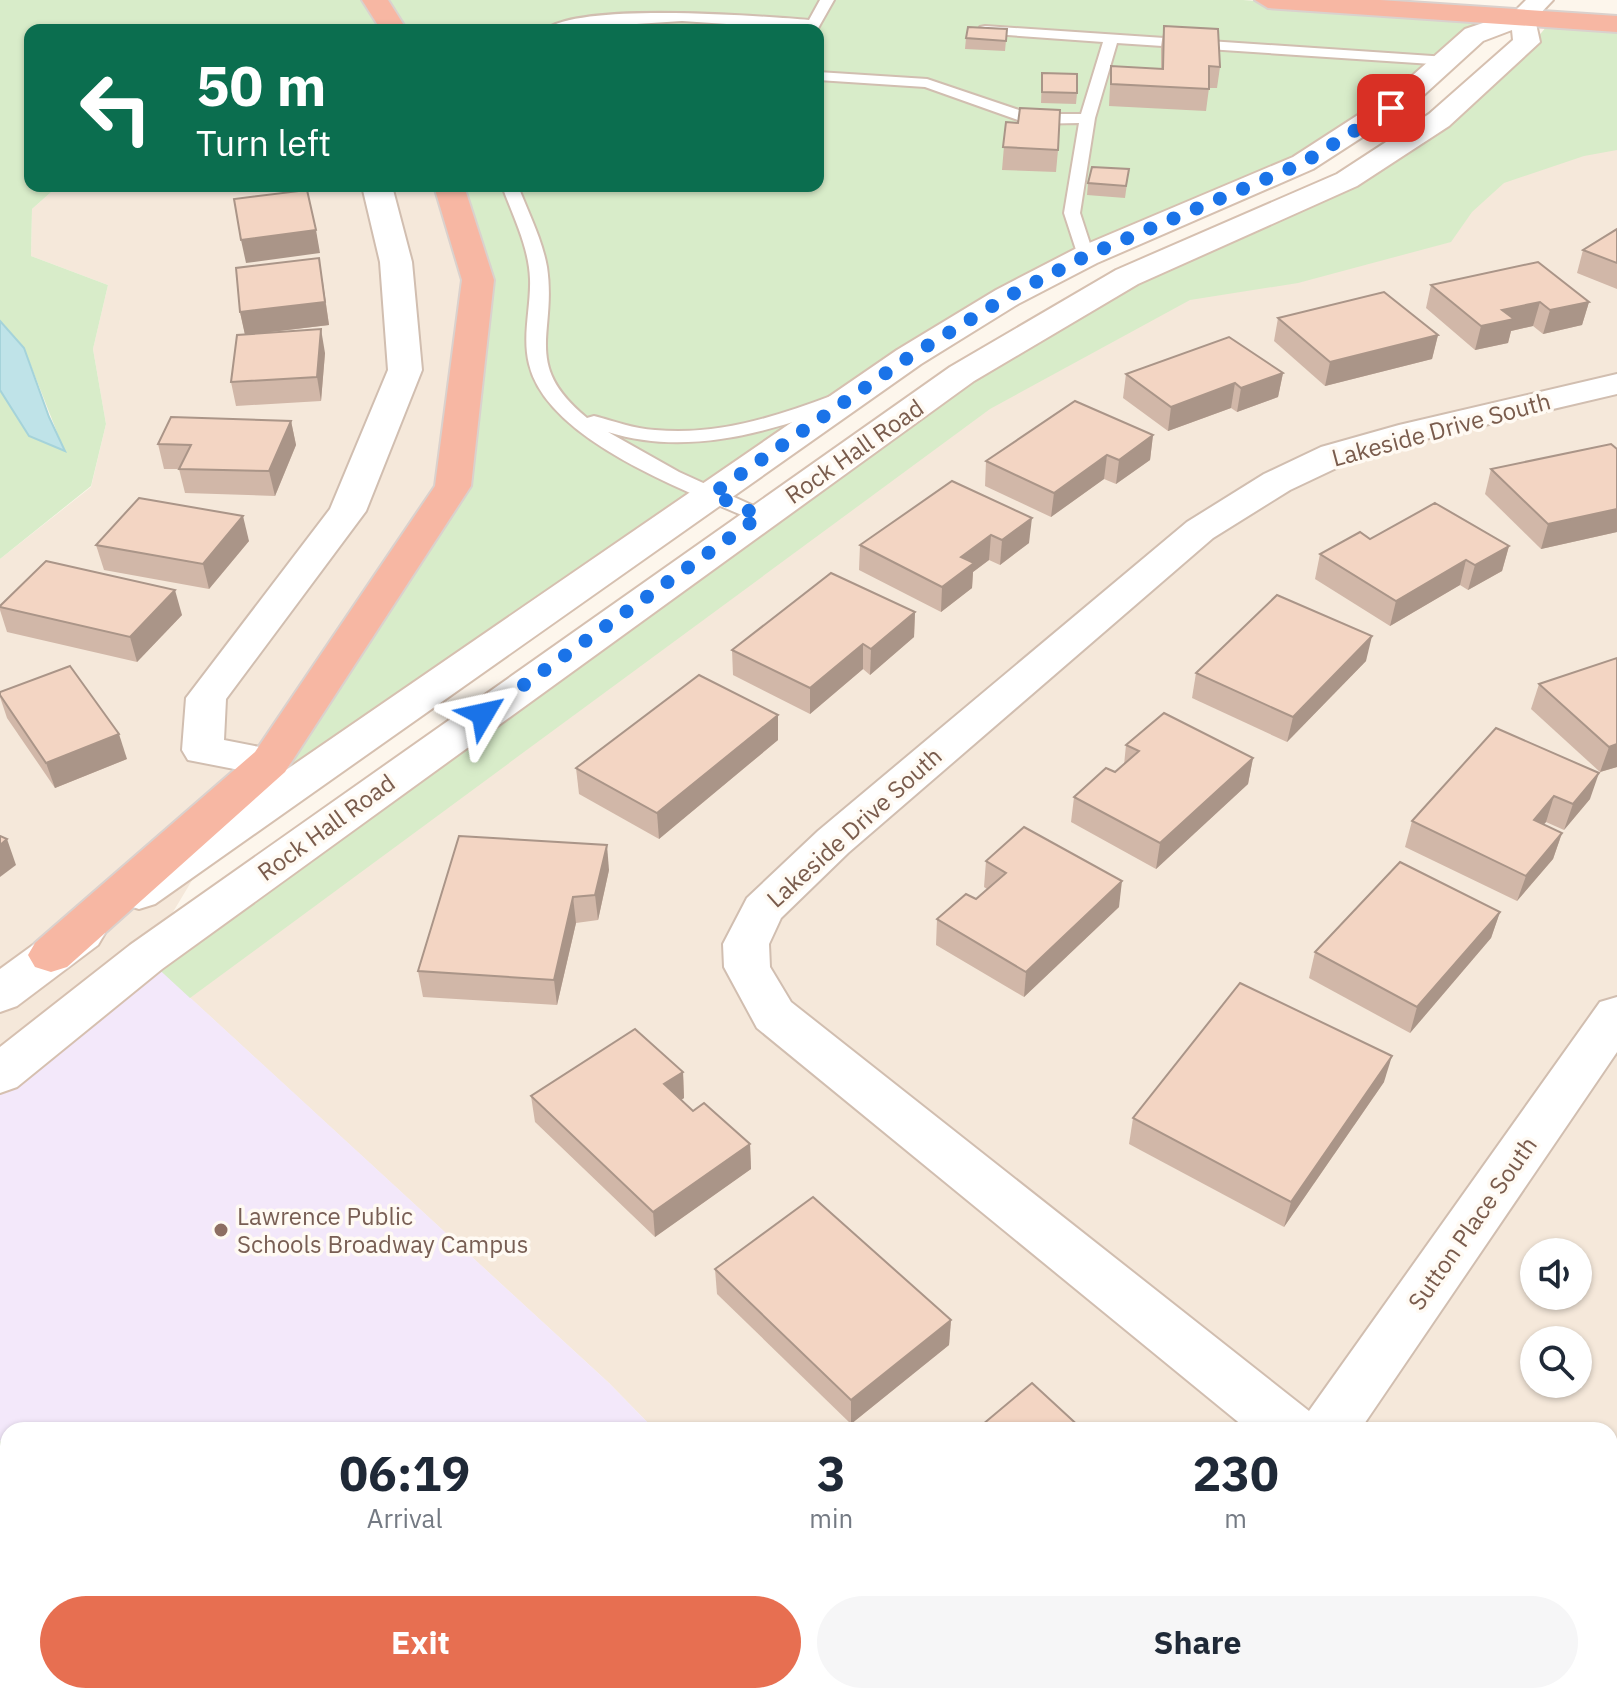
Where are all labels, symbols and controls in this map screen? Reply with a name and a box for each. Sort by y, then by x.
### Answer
text: 50 m [196,49,326,121]
icon: left [64,56,168,160]
pin [1357,74,1425,142]
icon: arrive [1369,86,1413,130]
text: Turn left [196,119,331,166]
street label: Lakeside Drive South [1328,384,1554,474]
street label: Rock Hall Road [778,391,930,511]
position arrow [441,672,525,756]
street label: Lakeside Drive South [760,740,948,914]
street label: Rock Hall Road [251,766,401,888]
street label: Sutton Place South [1400,1130,1544,1316]
place label: Lawrence Public Schools Broadway Campus [237,1200,528,1260]
marker: Lawrence Public Schools Broadway Campus [212,1221,230,1239]
map controls [1520,1238,1592,1398]
button: sound [1520,1238,1592,1310]
button: search [1520,1326,1592,1398]
text: 06:19 [339,1442,470,1504]
text: 3 [817,1442,846,1504]
text: 230 [1192,1442,1279,1504]
text: Arrival [367,1501,443,1535]
text: min [809,1501,853,1535]
text: m [1224,1501,1247,1535]
button: Exit [40,1596,801,1688]
button: Share [817,1596,1578,1688]

